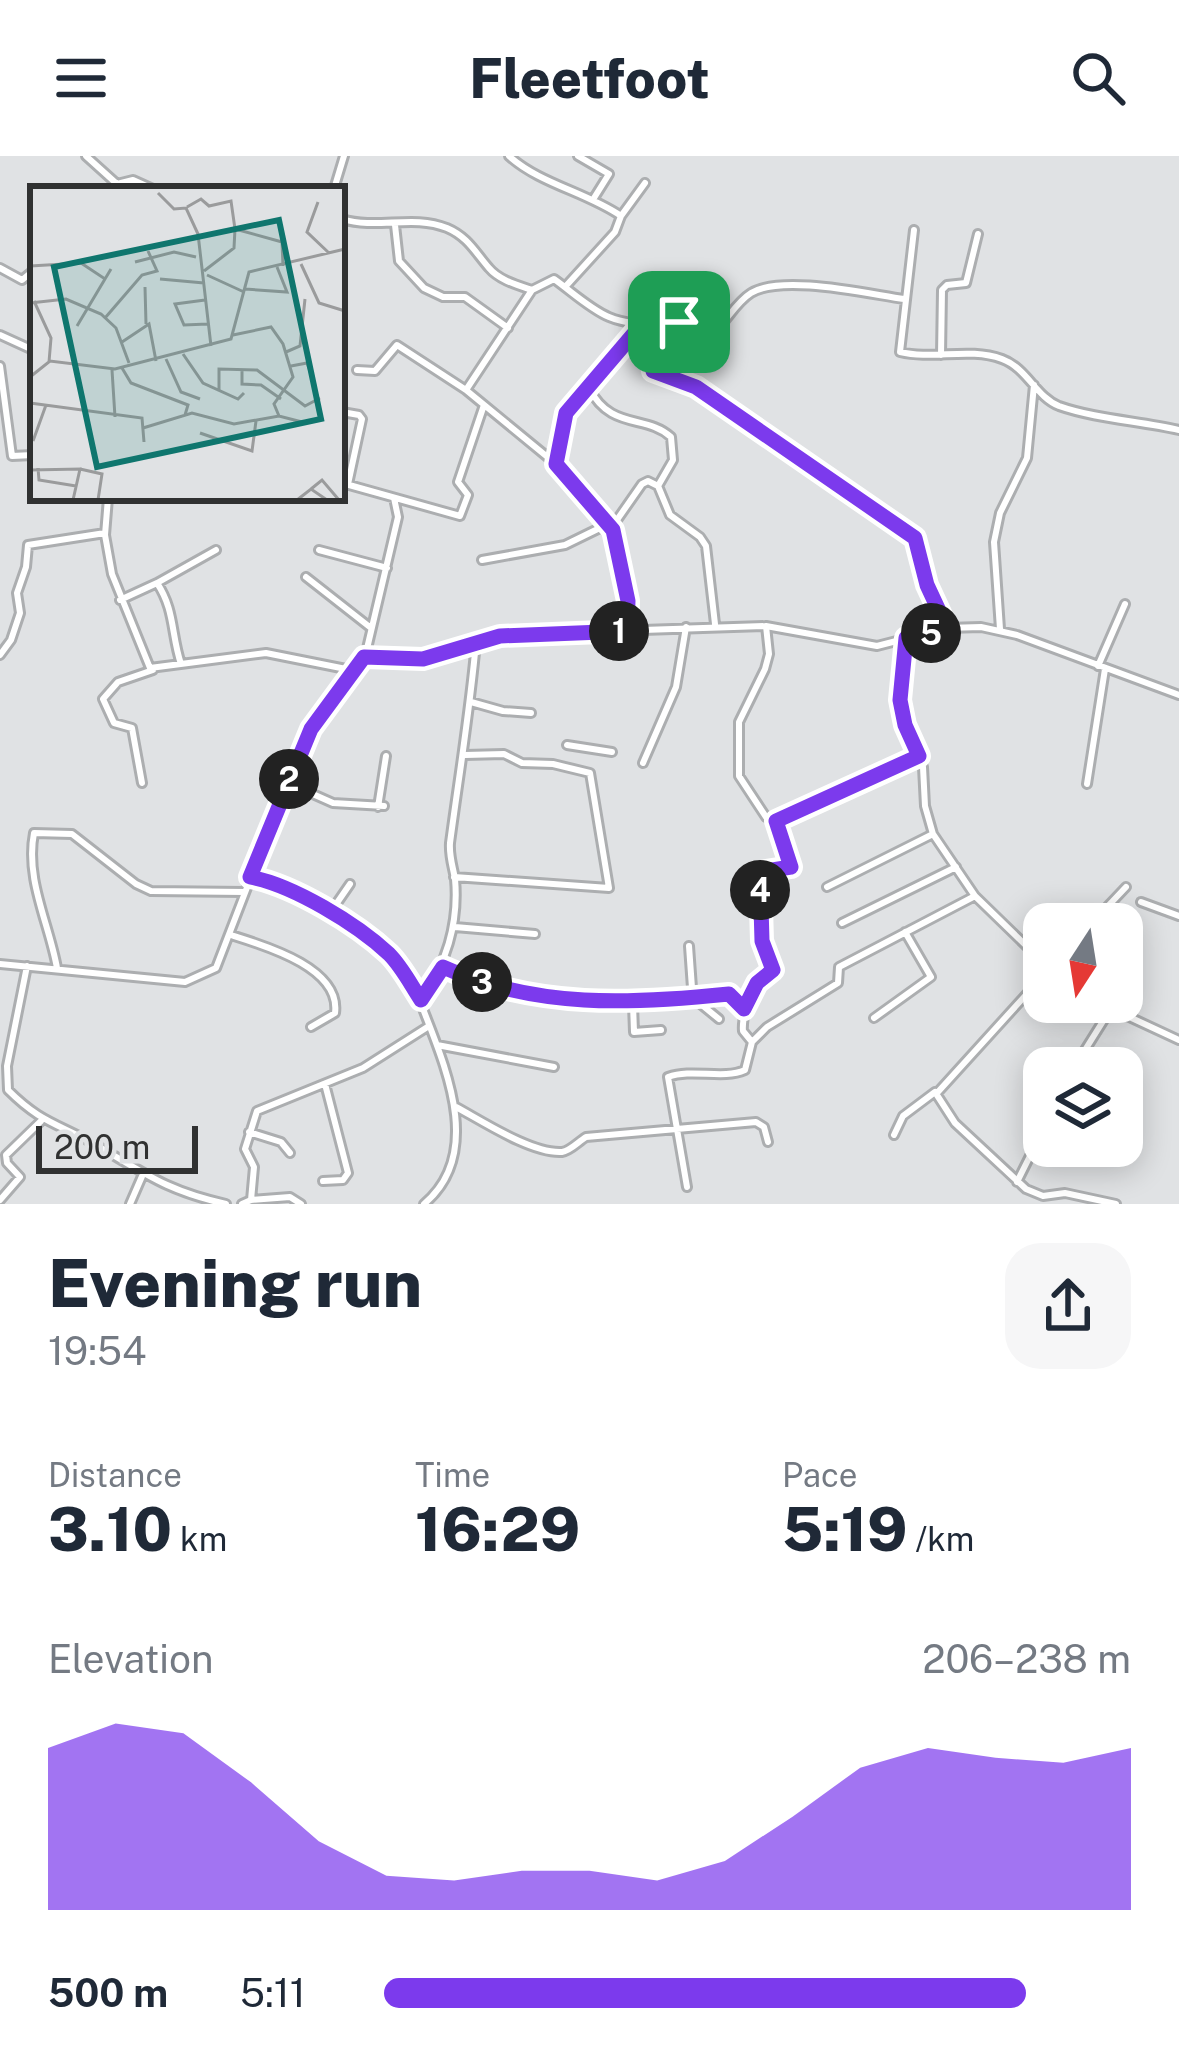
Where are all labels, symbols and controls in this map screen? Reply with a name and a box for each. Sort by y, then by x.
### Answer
icon: menu [48,45,114,111]
icon: search [1065,45,1131,111]
text: Fleetfoot [469,47,710,110]
inset map [30,186,345,501]
pin [628,271,730,373]
icon: arrive [646,289,712,355]
pin: 1 [589,601,649,661]
pin: 5 [901,603,961,663]
text: 1 [612,612,626,650]
text: 5 [920,614,942,652]
pin: 2 [259,749,319,809]
text: 2 [279,760,299,798]
pin: 4 [730,860,790,920]
text: 4 [749,871,771,909]
north arrow [1023,903,1143,1023]
map controls [1023,903,1143,1167]
pin: 3 [452,952,512,1012]
text: 3 [471,963,493,1001]
button: layers [1023,1047,1143,1167]
scale bar [36,1120,198,1173]
text: 200 m [54,1128,150,1166]
button: share [1005,1243,1131,1369]
text: Evening run [48,1244,422,1322]
text: 19:54 [48,1328,147,1374]
text: Distance [48,1456,182,1494]
text: Time [415,1456,490,1494]
text: Pace [782,1456,857,1494]
text: 3.10 [48,1494,172,1565]
text: 16:29 [415,1494,580,1565]
text: 5:19 [782,1494,908,1565]
text: km [172,1520,227,1558]
text: /km [908,1520,974,1558]
text: Elevation [48,1636,214,1682]
text: 206–238 m [922,1636,1131,1682]
text: 500 m [48,1970,168,2016]
text: 5:11 [240,1970,306,2016]

